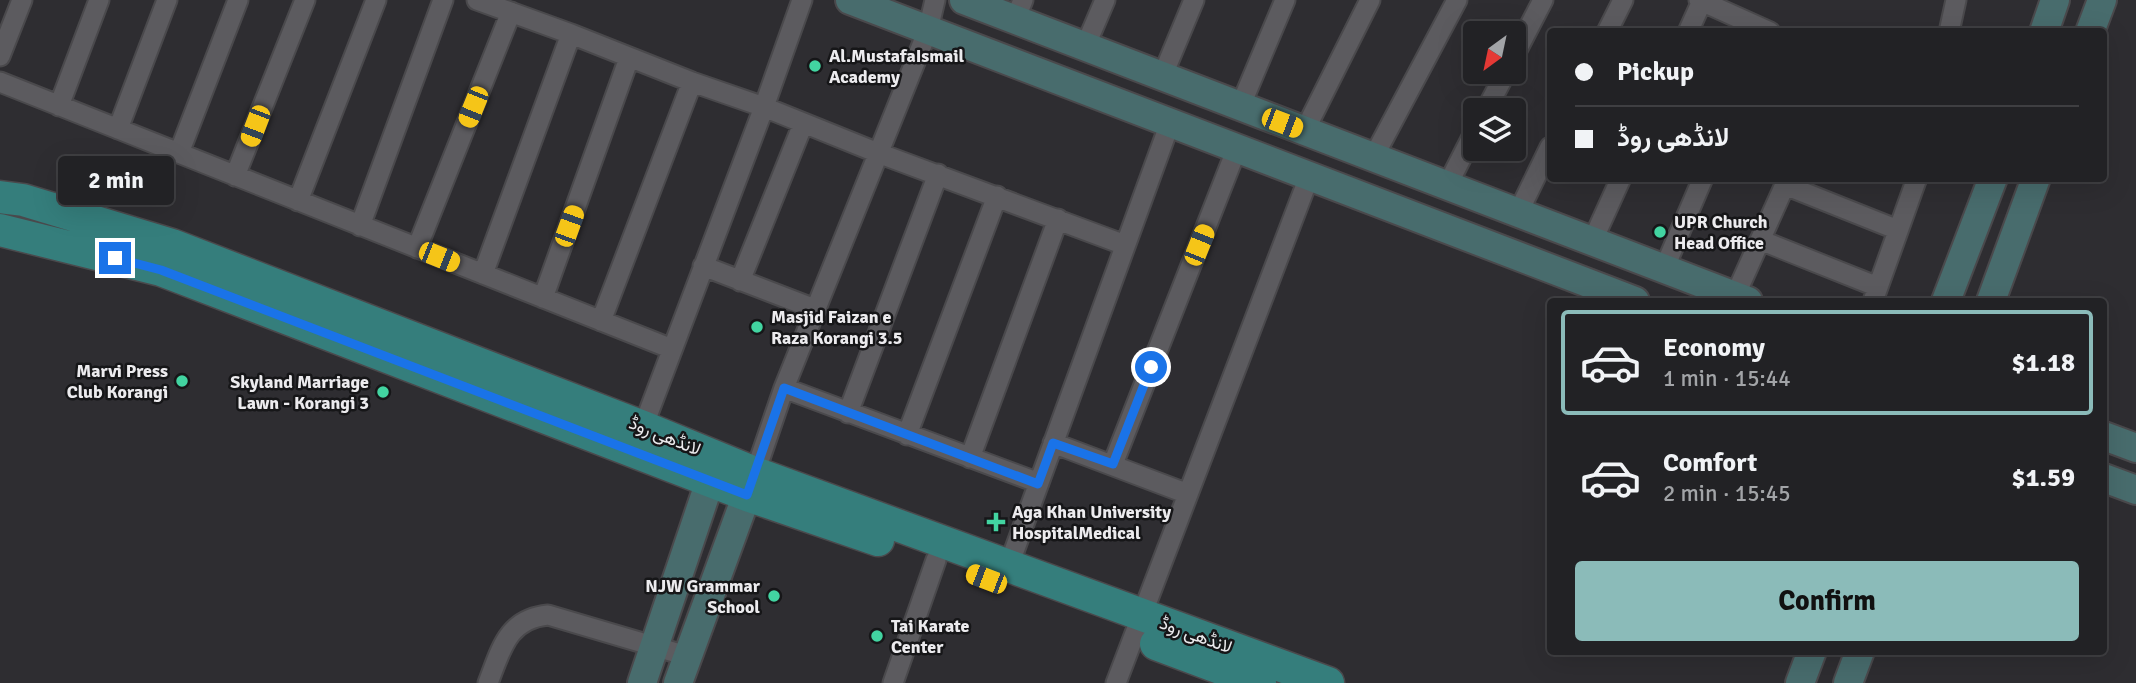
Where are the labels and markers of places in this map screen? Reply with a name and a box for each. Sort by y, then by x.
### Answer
place label: Al.MustafaIsmail Academy [829,45,965,88]
marker: Al.MustafaIsmail Academy [807,58,823,74]
place label: UPR Church Head Office [1674,211,1768,254]
marker: UPR Church Head Office [1652,224,1668,240]
place label: Masjid Faizan e Raza Korangi 3.5 [771,306,902,349]
marker: Masjid Faizan e Raza Korangi 3.5 [749,319,765,335]
place label: Marvi Press Club Korangi [67,360,168,403]
place label: Skyland Marriage Lawn - Korangi 3 [230,371,369,414]
marker: Marvi Press Club Korangi [174,373,190,389]
marker: Skyland Marriage Lawn - Korangi 3 [375,384,391,400]
place label: Aga Khan University HospitalMedical [1012,501,1171,544]
marker: Aga Khan University HospitalMedical [986,512,1006,532]
place label: NJW Grammar School [645,575,761,618]
marker: NJW Grammar School [766,588,782,604]
place label: Tai Karate Center [891,615,970,658]
marker: Tai Karate Center [869,628,885,644]

